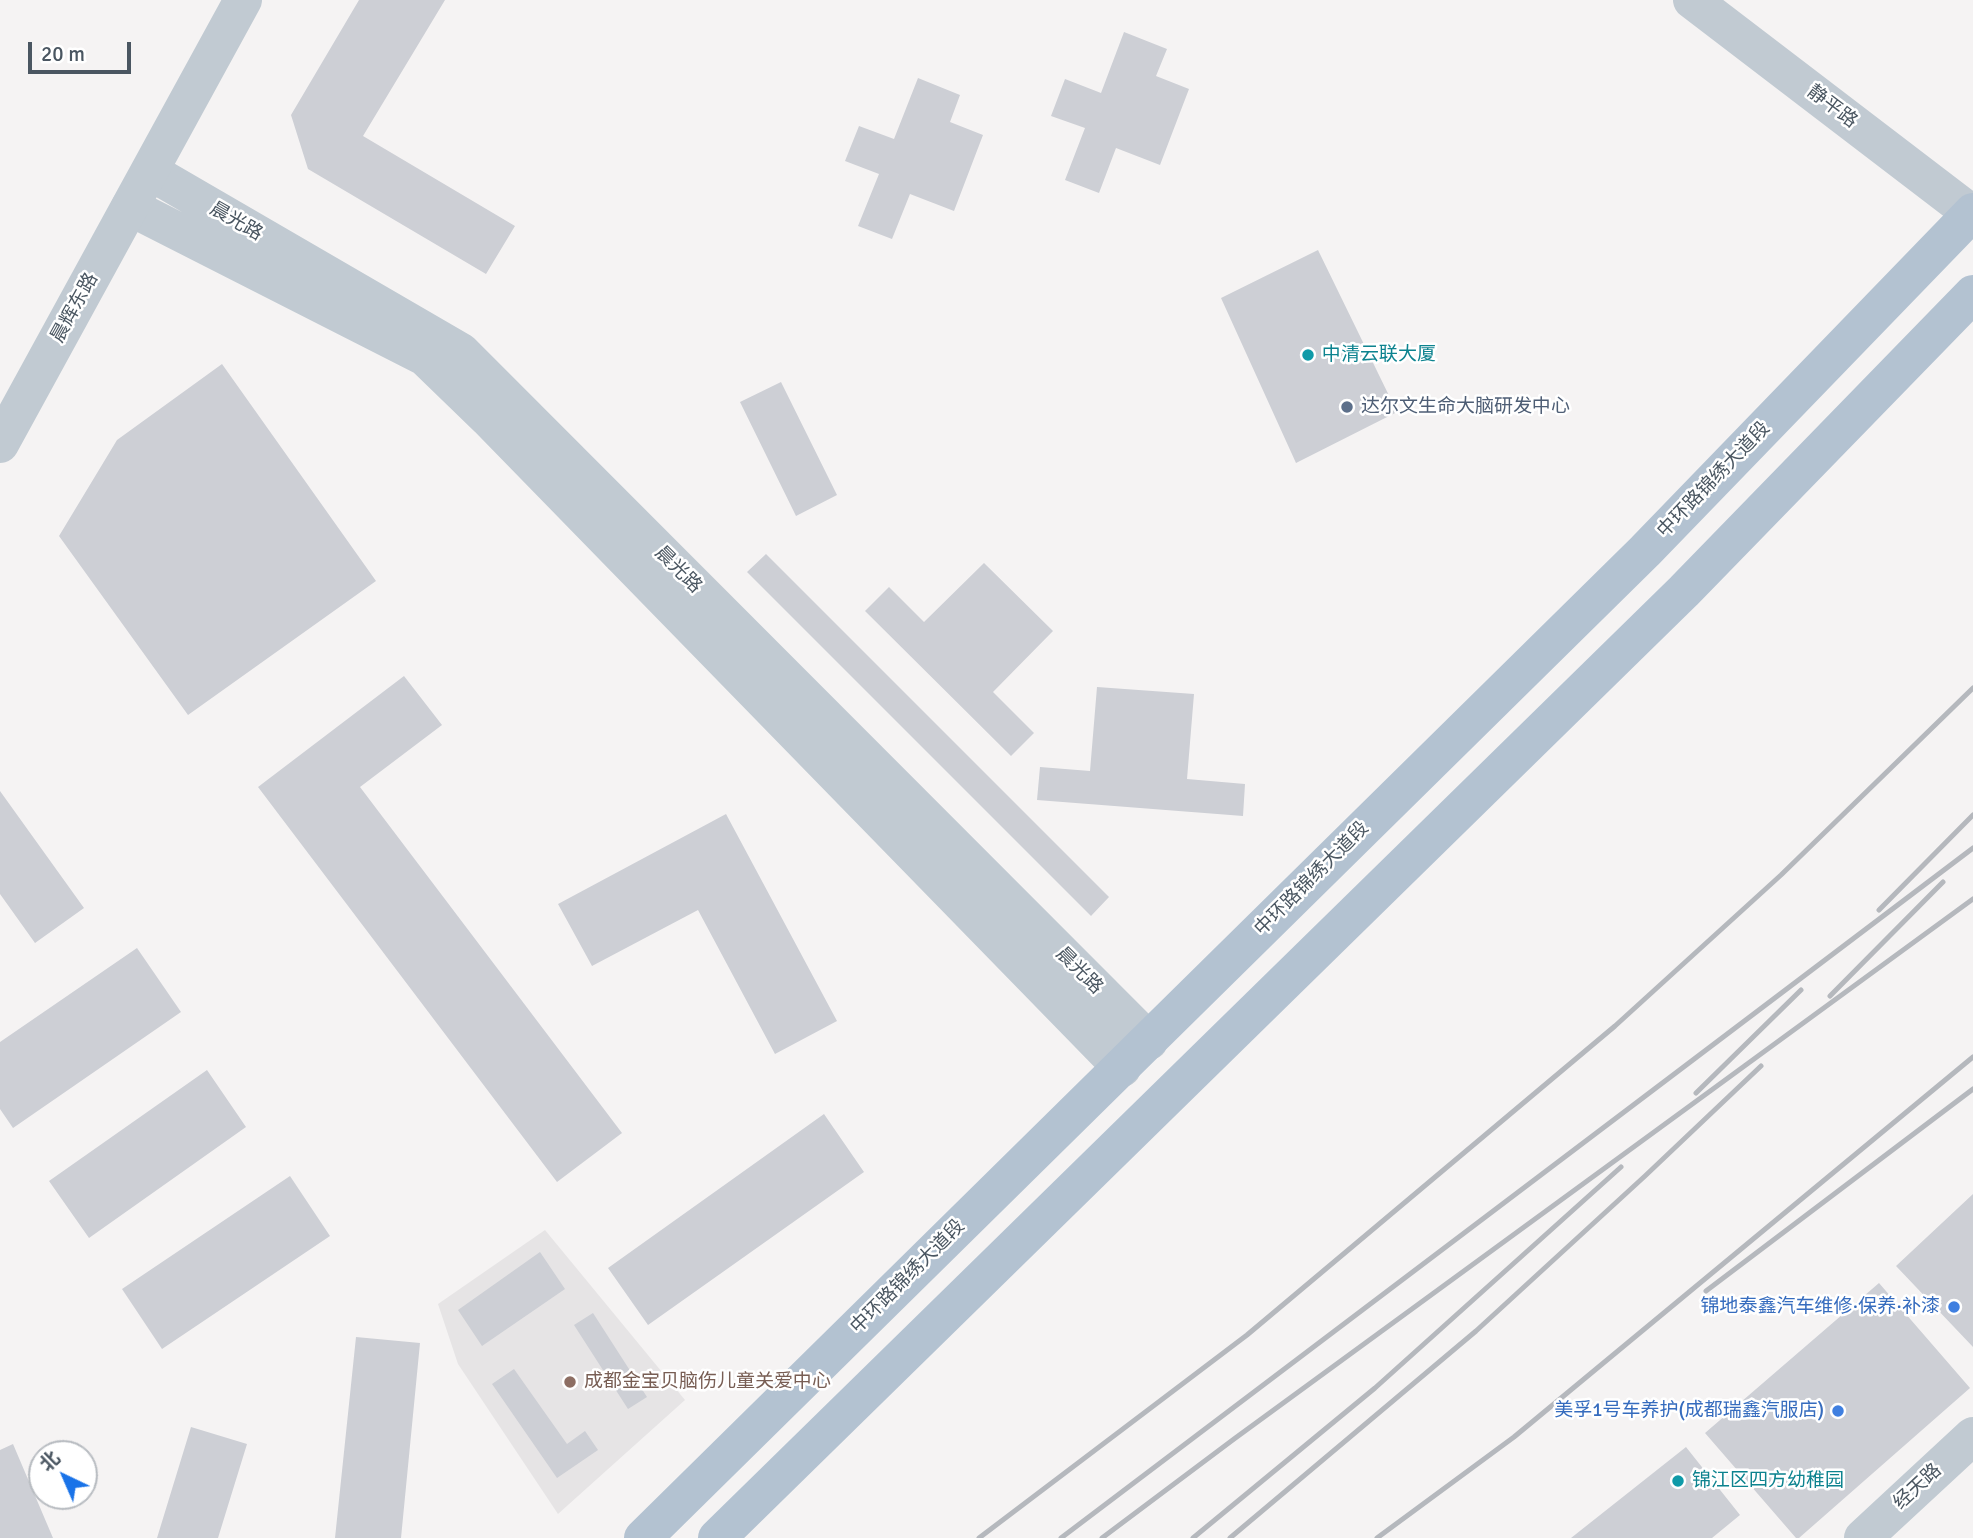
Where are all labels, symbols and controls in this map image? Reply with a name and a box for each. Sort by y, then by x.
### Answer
scale bar [32,28,135,72]
text: 20 m [41,41,85,67]
street label: 静平路 [1802,81,1862,133]
street label: 晨光路 [206,198,266,246]
street label: 晨辉东路 [47,269,103,347]
place label: 中清云联大厦 [1322,344,1436,366]
marker: 中清云联大厦 [1300,347,1316,363]
place label: 达尔文生命大脑研发中心 [1361,396,1570,418]
marker: 达尔文生命大脑研发中心 [1339,399,1355,415]
street label: 中环路锦绣大道段 [1653,417,1775,543]
street label: 晨光路 [650,542,706,598]
street label: 中环路锦绣大道段 [1250,817,1374,941]
street label: 晨光路 [1051,943,1107,999]
street label: 中环路锦绣大道段 [846,1215,970,1339]
place label: 锦地泰鑫汽车维修·保养·补漆 [1700,1296,1940,1318]
marker: 锦地泰鑫汽车维修·保养·补漆 [1946,1299,1962,1315]
place label: 成都金宝贝脑伤儿童关爱中心 [584,1371,831,1393]
marker: 成都金宝贝脑伤儿童关爱中心 [562,1374,578,1390]
place label: 美孚1号车养护(成都瑞鑫汽服店) [1554,1400,1824,1422]
marker: 美孚1号车养护(成都瑞鑫汽服店) [1830,1403,1846,1419]
north arrow [28,1440,98,1510]
text: 北 [35,1446,65,1477]
street label: 经天路 [1889,1459,1947,1515]
place label: 锦江区四方幼稚园 [1692,1470,1844,1492]
marker: 锦江区四方幼稚园 [1670,1473,1686,1489]

